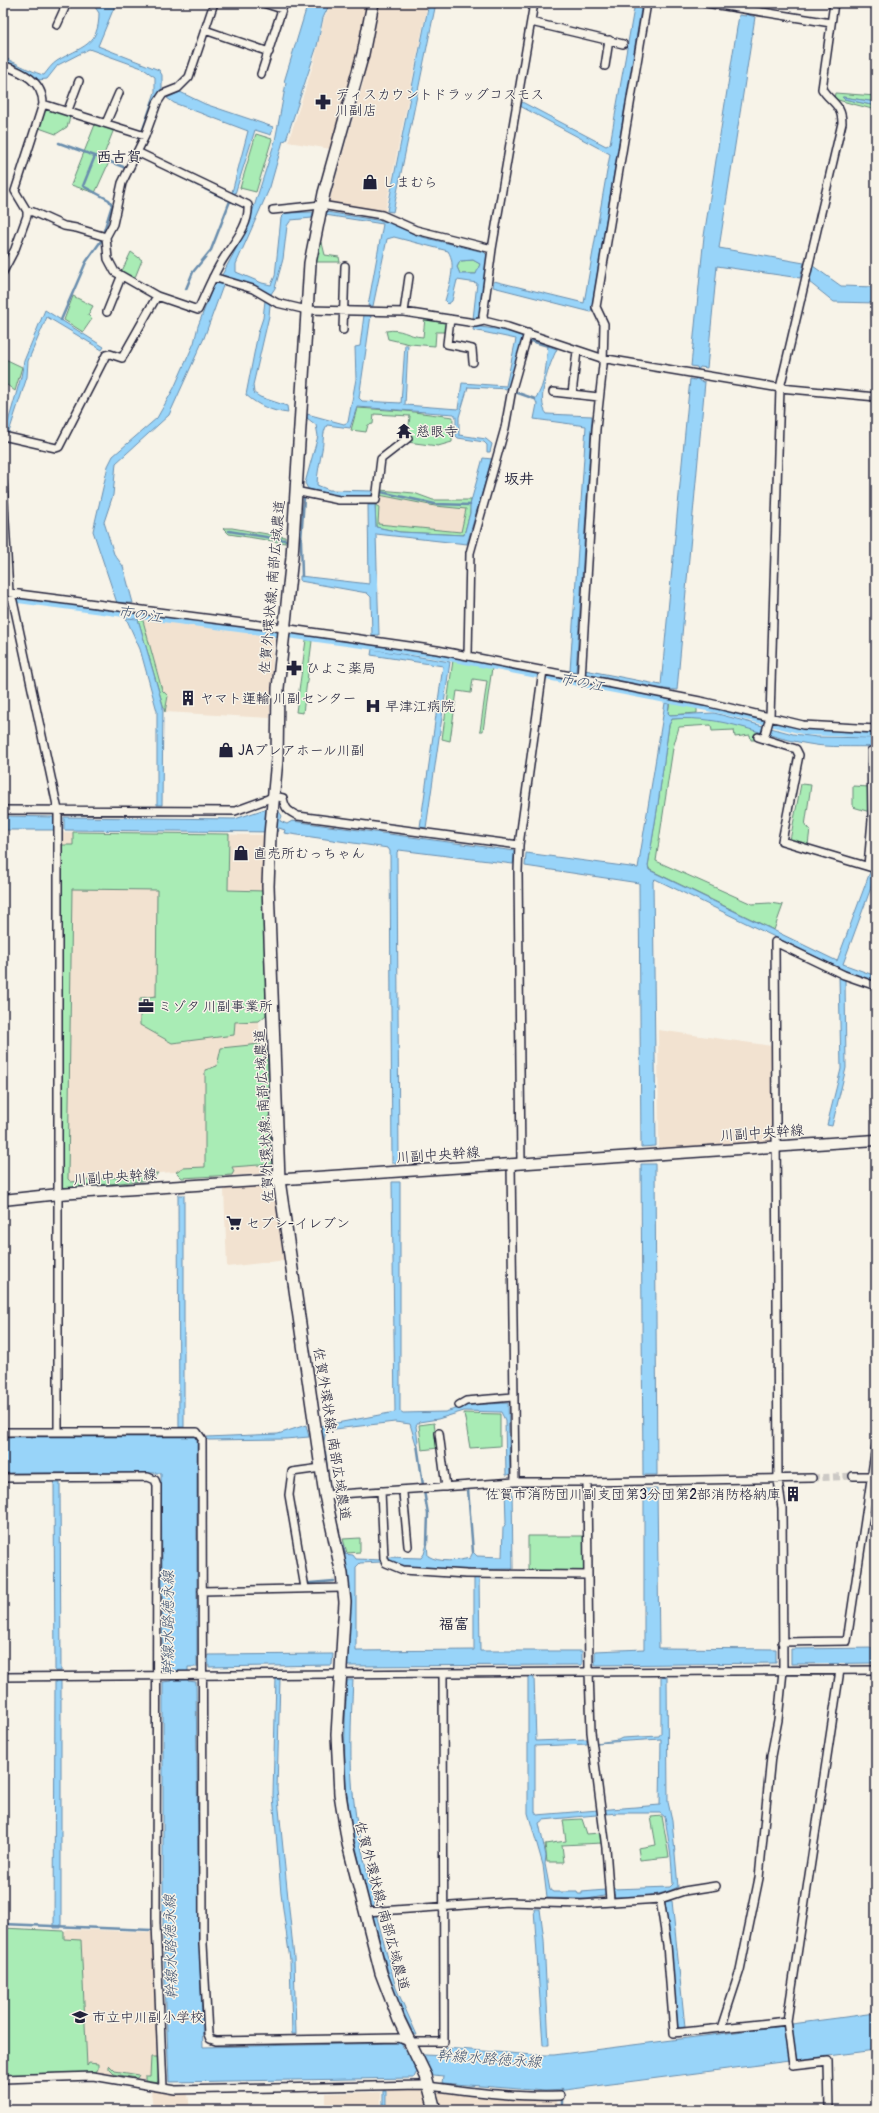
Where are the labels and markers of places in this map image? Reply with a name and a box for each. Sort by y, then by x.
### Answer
place label: ディスカウントドラッグコスモス 川副店 [335,86,544,119]
pharmacy icon: ディスカウントドラッグコスモス 川副店 [314,93,332,111]
shop icon: しまむら [361,173,379,191]
place label: しまむら [382,174,438,191]
temple icon: 慈眼寺 [395,422,413,440]
place label: 慈眼寺 [416,423,458,440]
pharmacy icon: ひよこ薬局 [285,659,303,677]
place label: ひよこ薬局 [306,660,376,677]
building icon: ヤマト運輸 川副センター [179,689,197,707]
place label: ヤマト運輸 川副センター [200,690,356,707]
hospital icon: 早津江病院 [364,697,382,715]
place label: 早津江病院 [385,698,455,715]
shop icon: JAプレアホール川副 [217,741,235,759]
place label: JAプレアホール川副 [238,742,365,759]
shop icon: 直売所むっちゃん [232,844,250,862]
place label: 直売所むっちゃん [253,845,365,862]
office icon: ミゾタ 川副事業所 [137,997,155,1015]
place label: ミゾタ 川副事業所 [158,998,273,1015]
supermarket icon: セブン-イレブン [225,1214,243,1232]
place label: セブン-イレブン [246,1215,350,1232]
building icon: 佐賀市消防団川副支団第3分団第2部消防格納庫 [784,1485,802,1503]
place label: 佐賀市消防団川副支団第3分団第2部消防格納庫 [485,1486,781,1503]
school or university icon: 市立中川副小学校 [71,2008,89,2026]
place label: 市立中川副小学校 [92,2009,204,2026]

